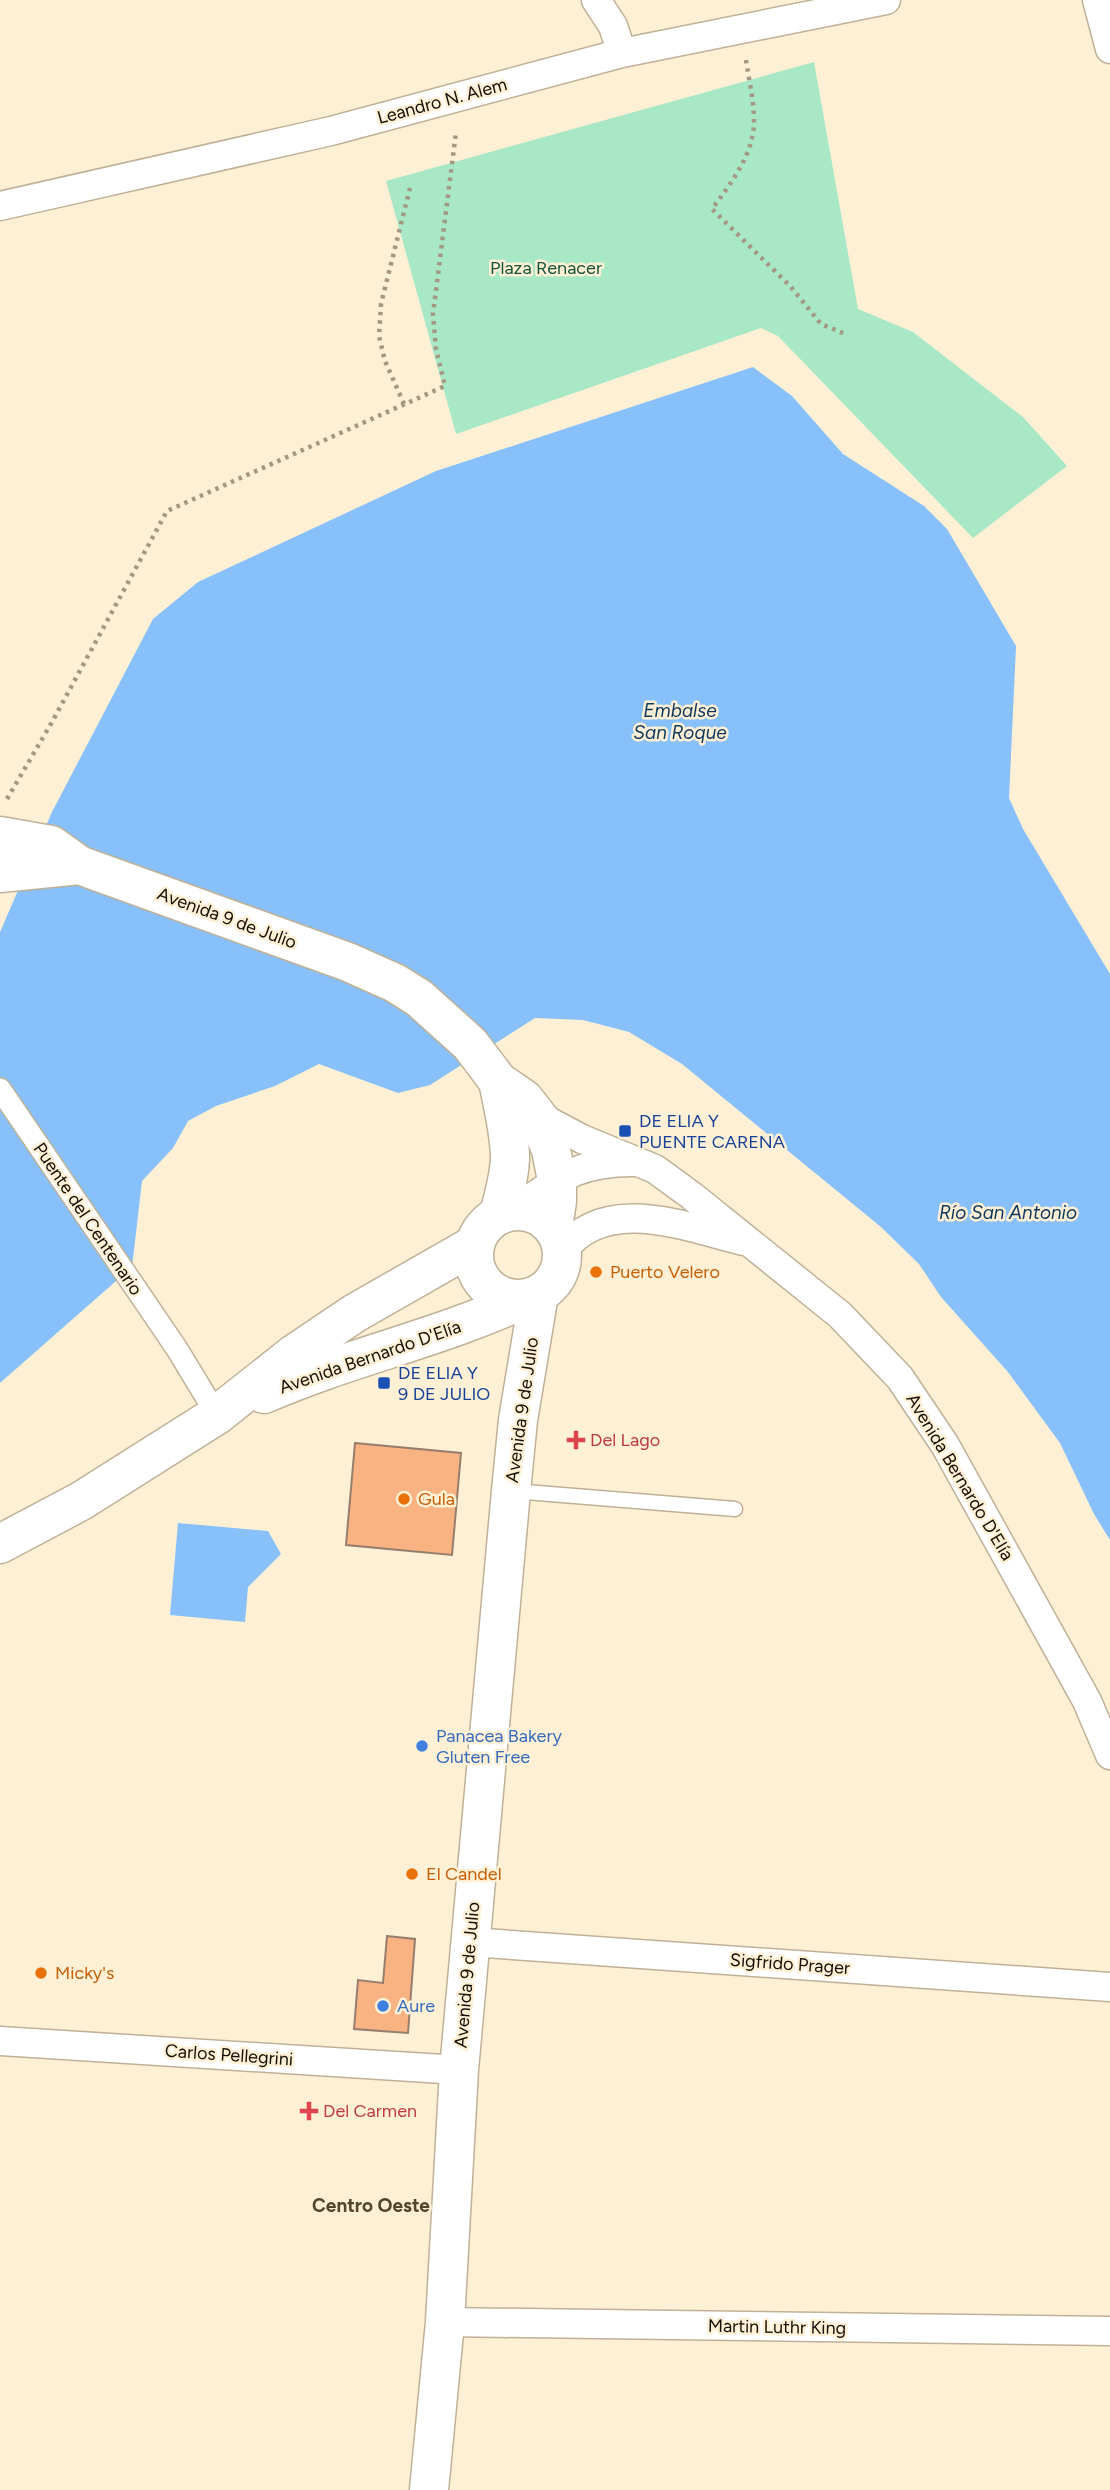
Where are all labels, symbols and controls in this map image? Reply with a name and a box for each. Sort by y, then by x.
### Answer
street label: Leandro N. Alem [375,73,509,129]
park label: Plaza Renacer [490,257,602,279]
water label: Embalse San Roque [633,699,727,744]
street label: Avenida 9 de Julio [154,883,300,953]
place label: DE ELIA Y PUENTE CARENA [639,1110,785,1153]
marker: DE ELIA Y PUENTE CARENA [617,1123,633,1139]
street label: Puente del Centenario [29,1138,147,1300]
water label: Río San Antonio [939,1201,1077,1224]
place label: Puerto Velero [610,1261,720,1283]
marker: Puerto Velero [588,1264,604,1280]
street label: Avenida Bernardo D'Elía [276,1316,464,1398]
street label: Avenida 9 de Julio [501,1336,543,1484]
place label: DE ELIA Y 9 DE JULIO [398,1362,490,1405]
marker: DE ELIA Y 9 DE JULIO [376,1375,392,1391]
street label: Avenida Bernardo D'Elía [901,1389,1019,1565]
place label: Del Lago [590,1429,660,1451]
marker: Del Lago [568,1432,584,1448]
place label: Gula [418,1488,455,1510]
marker: Gula [396,1491,412,1507]
place label: Panacea Bakery Gluten Free [436,1725,562,1768]
marker: Panacea Bakery Gluten Free [414,1738,430,1754]
place label: El Candel [426,1863,502,1885]
marker: El Candel [404,1866,420,1882]
street label: Avenida 9 de Julio [450,1901,484,2049]
street label: Sigfrido Prager [729,1949,851,1979]
place label: Micky's [55,1962,114,1984]
marker: Micky's [33,1965,49,1981]
place label: Aure [397,1995,435,2017]
marker: Aure [375,1998,391,2014]
street label: Carlos Pellegrini [164,2040,294,2070]
place label: Del Carmen [323,2100,417,2122]
marker: Del Carmen [301,2103,317,2119]
district label: Centro Oeste [312,2194,430,2217]
street label: Martin Luthr King [708,2315,846,2339]

